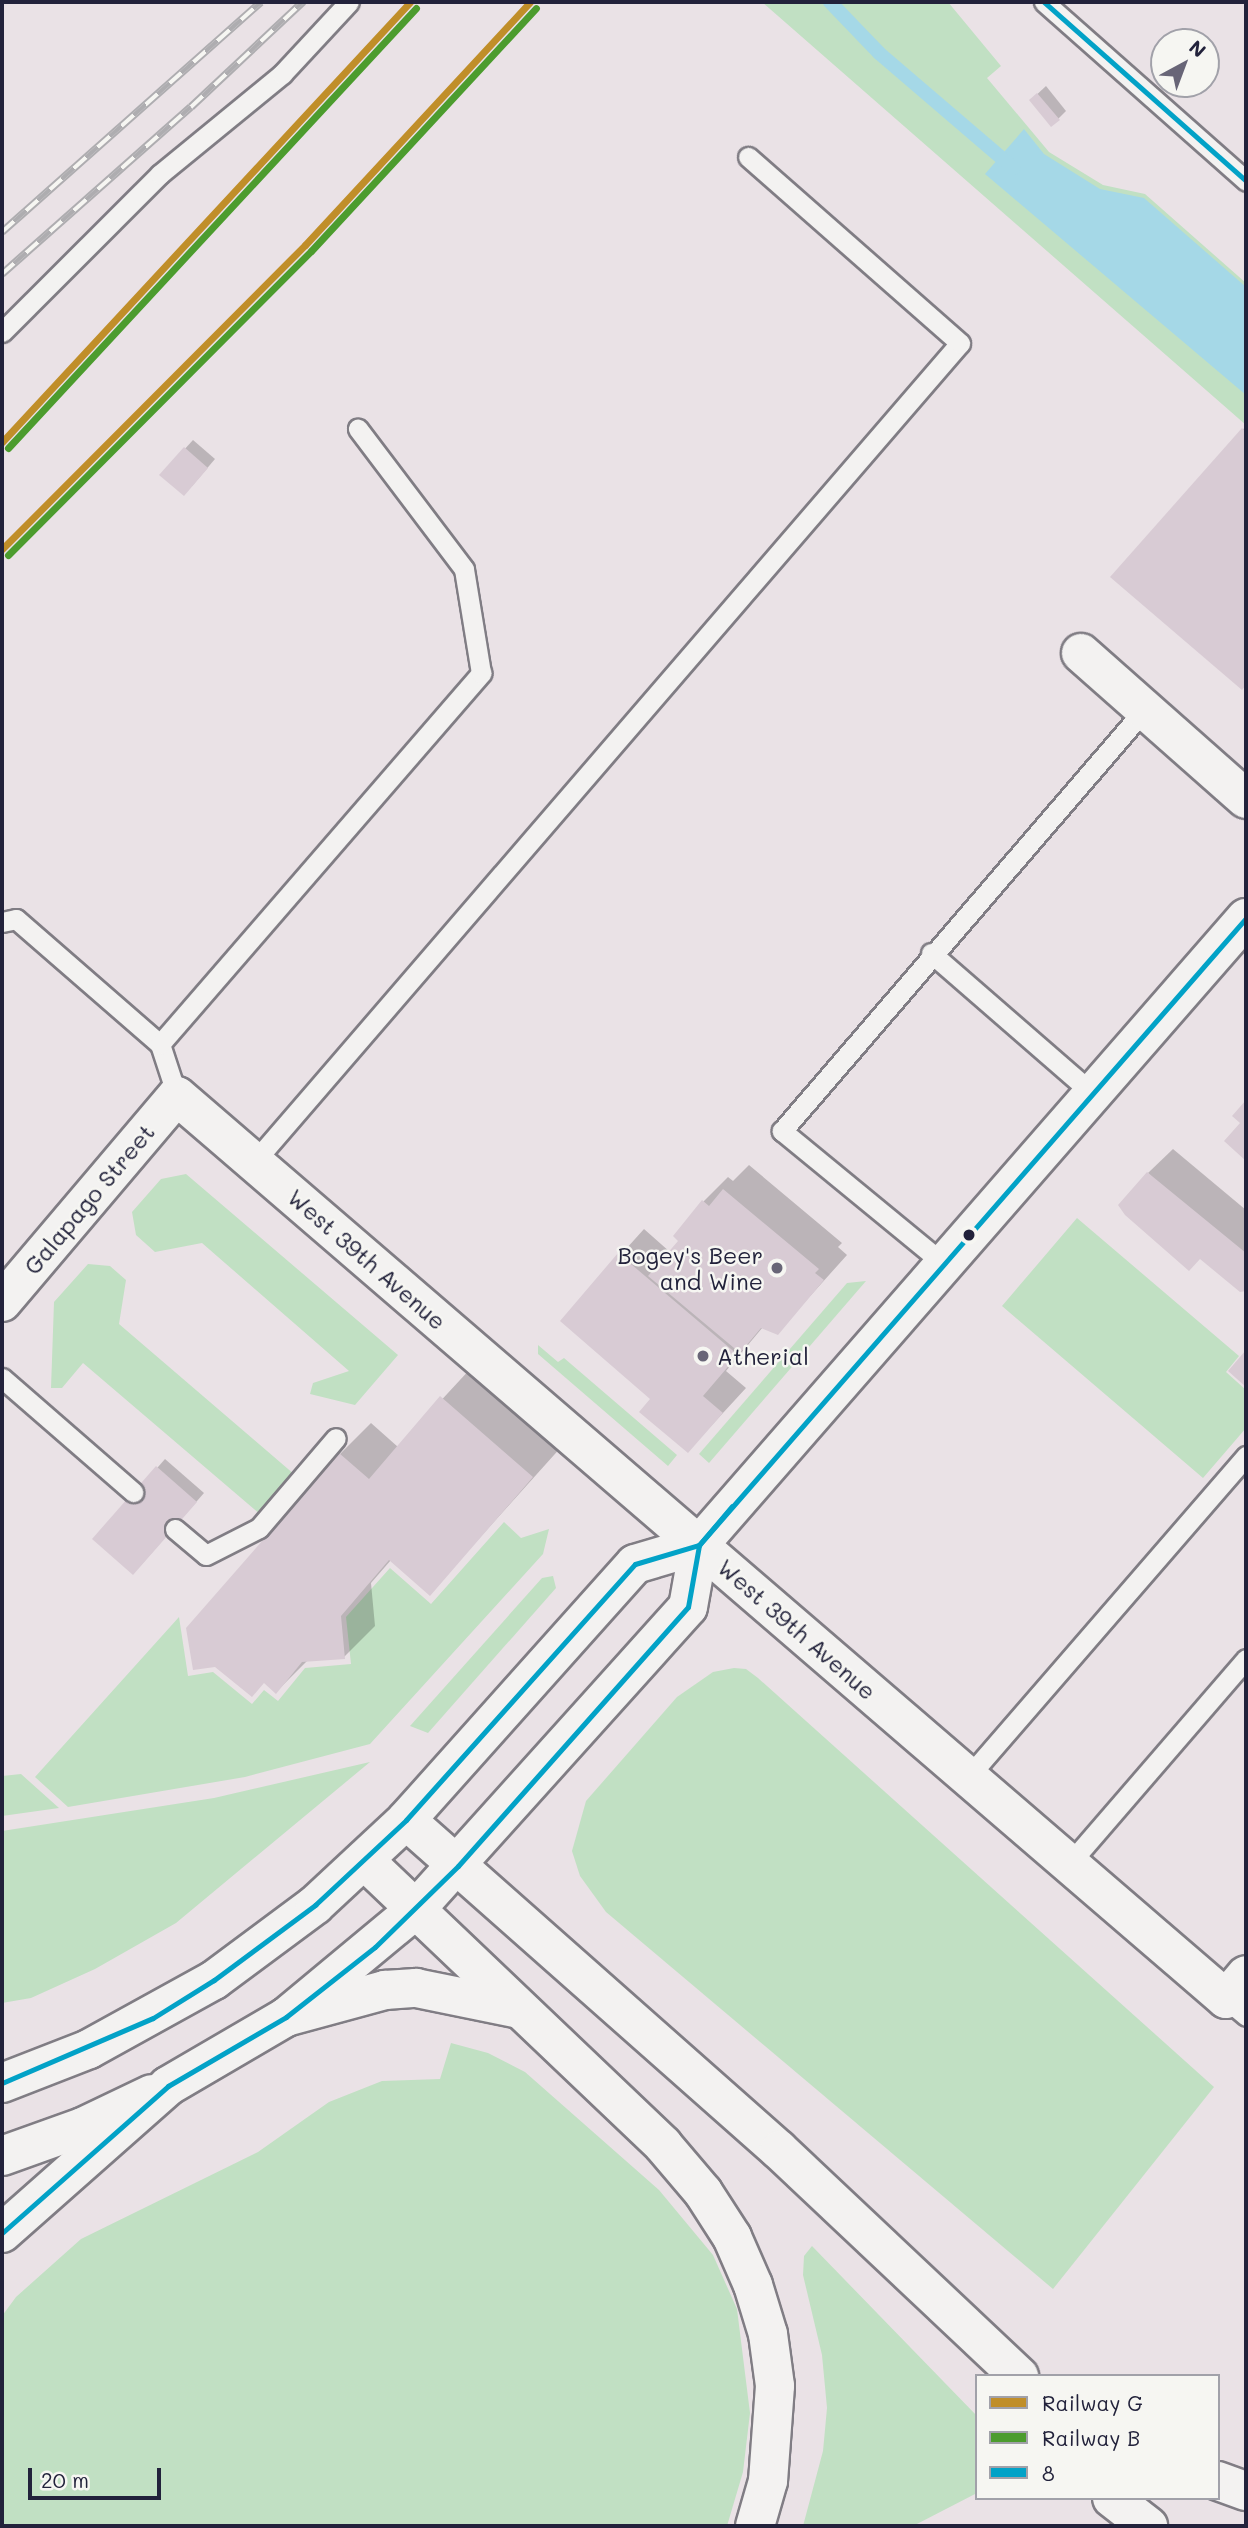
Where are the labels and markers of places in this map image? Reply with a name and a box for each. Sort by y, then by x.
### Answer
unlabelled marker [962,1228,976,1242]
place label: Bogey's Beer and Wine [618,1241,763,1295]
marker: Bogey's Beer and Wine [769,1260,785,1276]
place label: Atherial [717,1342,809,1370]
marker: Atherial [695,1348,711,1364]

